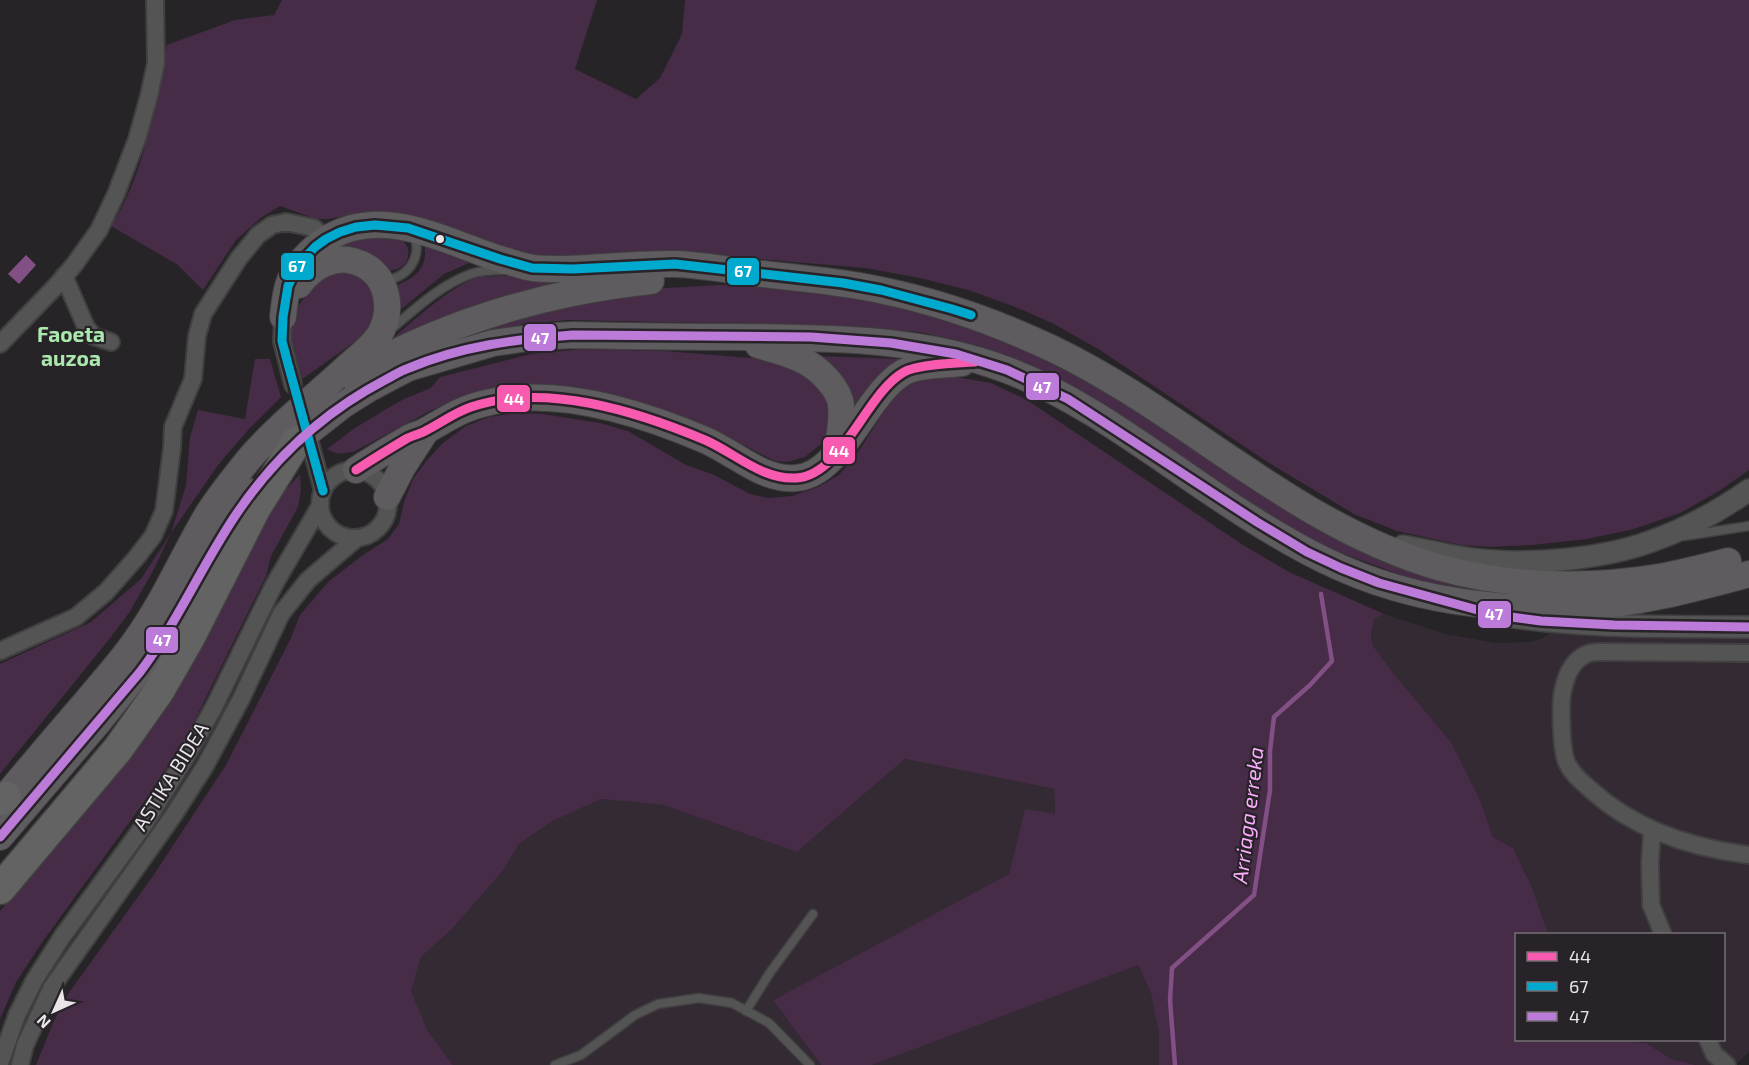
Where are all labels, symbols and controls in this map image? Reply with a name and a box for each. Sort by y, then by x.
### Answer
unlabelled marker [434,233,446,245]
line badge: 67 [280,252,315,281]
text: 67 [288,256,306,275]
line badge: 67 [726,257,760,286]
text: 67 [734,261,752,280]
district label: Faoeta auzoa [37,321,105,370]
line badge: 47 [523,323,557,352]
text: 47 [531,328,550,347]
line badge: 47 [1025,372,1060,401]
text: 47 [1033,377,1052,396]
line badge: 44 [496,384,531,413]
text: 44 [504,389,524,408]
line badge: 44 [822,436,856,465]
text: 44 [829,441,849,460]
line badge: 47 [1477,600,1512,629]
text: 47 [1485,604,1504,623]
line badge: 47 [145,626,179,654]
text: 47 [153,630,172,649]
street label: ASTIKA BIDEA [127,717,213,835]
water label: Arriaga erreka [1226,745,1268,886]
legend [1515,933,1725,1041]
text: 44 [1569,945,1591,967]
text: 67 [1569,975,1589,997]
north arrow [24,981,84,1041]
text: 47 [1569,1005,1589,1027]
text: N [32,1011,54,1033]

